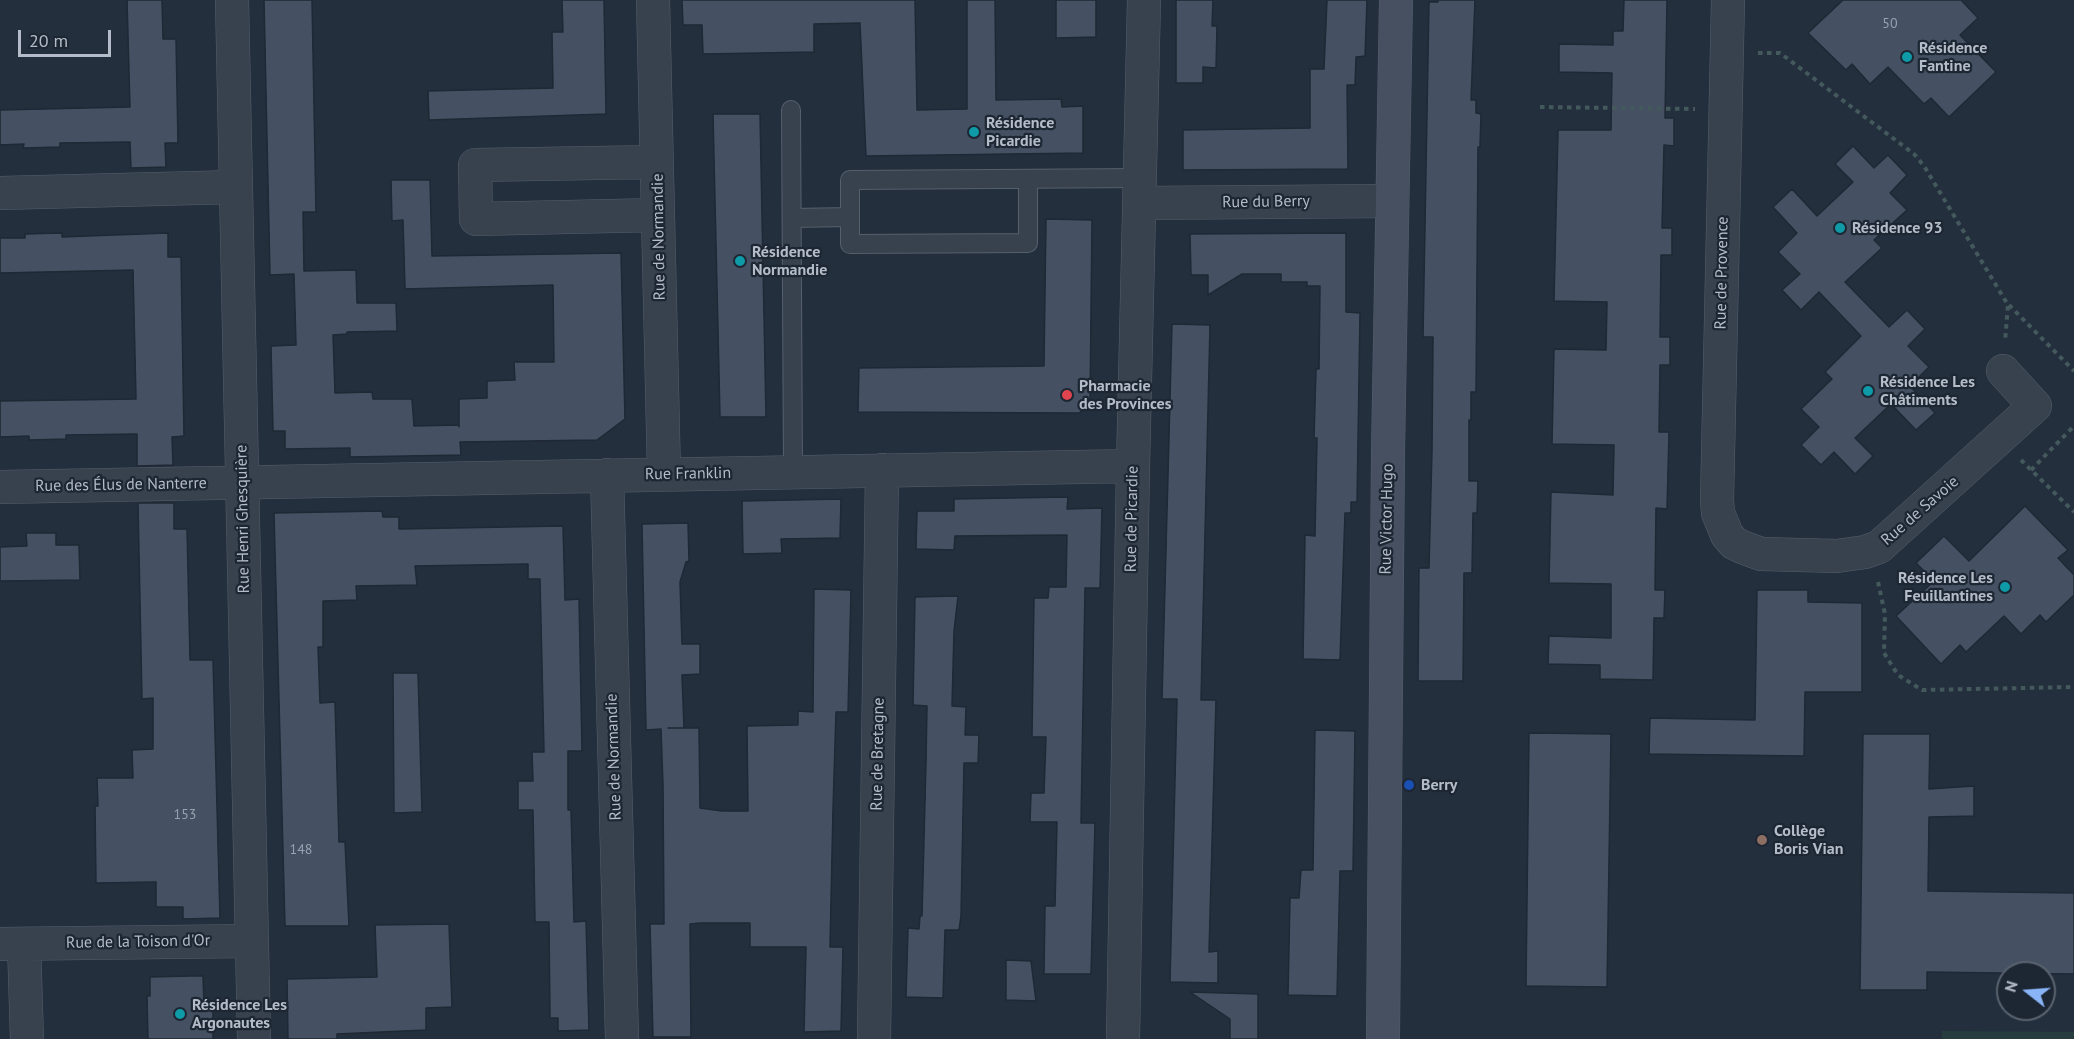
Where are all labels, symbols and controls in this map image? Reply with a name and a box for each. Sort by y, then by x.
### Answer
house number: 50 [1882,16,1898,32]
scale bar [21,18,114,56]
text: 20 m [29,29,68,52]
place label: Résidence Fantine [1919,38,1987,76]
marker: Résidence Fantine [1900,50,1914,64]
place label: Résidence Picardie [986,113,1054,151]
marker: Résidence Picardie [967,125,981,139]
street label: Rue de Normandie [648,173,670,301]
street label: Rue du Berry [1222,192,1310,212]
street label: Rue de Provence [1711,216,1733,330]
place label: Résidence 93 [1852,218,1942,238]
marker: Résidence 93 [1833,221,1847,235]
place label: Résidence Normandie [752,242,827,280]
marker: Résidence Normandie [733,254,747,268]
place label: Résidence Les Châtiments [1880,372,1975,410]
place label: Pharmacie des Provinces [1079,376,1171,414]
marker: Résidence Les Châtiments [1861,384,1875,398]
marker: Pharmacie des Provinces [1060,388,1074,402]
street label: Rue Henri Ghesquière [232,445,254,593]
street label: Rue Victor Hugo [1376,463,1398,575]
street label: Rue Franklin [645,464,731,484]
street label: Rue de Picardie [1121,466,1143,572]
street label: Rue de Savoie [1877,472,1963,550]
street label: Rue des Élus de Nanterre [35,474,207,496]
place label: Résidence Les Feuillantines [1898,568,1993,606]
marker: Résidence Les Feuillantines [1998,580,2012,594]
street label: Rue de Normandie [602,693,626,821]
street label: Rue de Bretagne [867,697,889,811]
place label: Berry [1421,775,1457,795]
marker: Berry [1402,778,1416,792]
house number: 153 [174,807,196,823]
place label: Collège Boris Vian [1774,821,1843,859]
marker: Collège Boris Vian [1755,833,1769,847]
house number: 148 [290,842,312,858]
street label: Rue de la Toison d'Or [66,931,210,953]
north arrow [1996,961,2056,1021]
text: N [2000,978,2022,994]
place label: Résidence Les Argonautes [192,995,287,1033]
marker: Résidence Les Argonautes [173,1007,187,1021]

